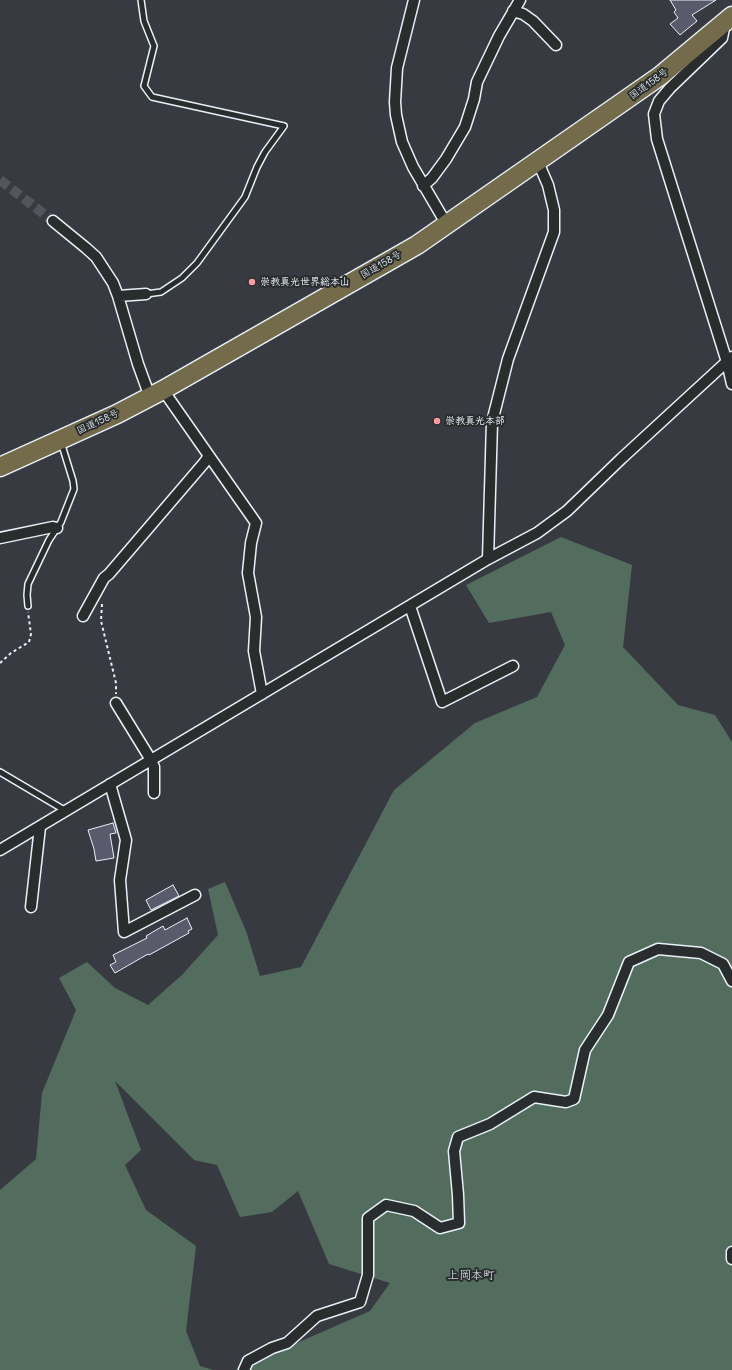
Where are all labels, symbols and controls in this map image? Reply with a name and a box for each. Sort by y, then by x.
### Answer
street label: 国道158号 [627,66,671,102]
street label: 国道158号 [358,248,404,282]
place label: 崇教真光世界総本山 [260,276,350,288]
marker: 崇教真光世界総本山 [247,277,257,287]
street label: 国道158号 [75,407,121,437]
place label: 崇教真光本部 [445,415,505,427]
marker: 崇教真光本部 [432,416,442,426]
district label: 上岡本町 [447,1269,495,1283]

